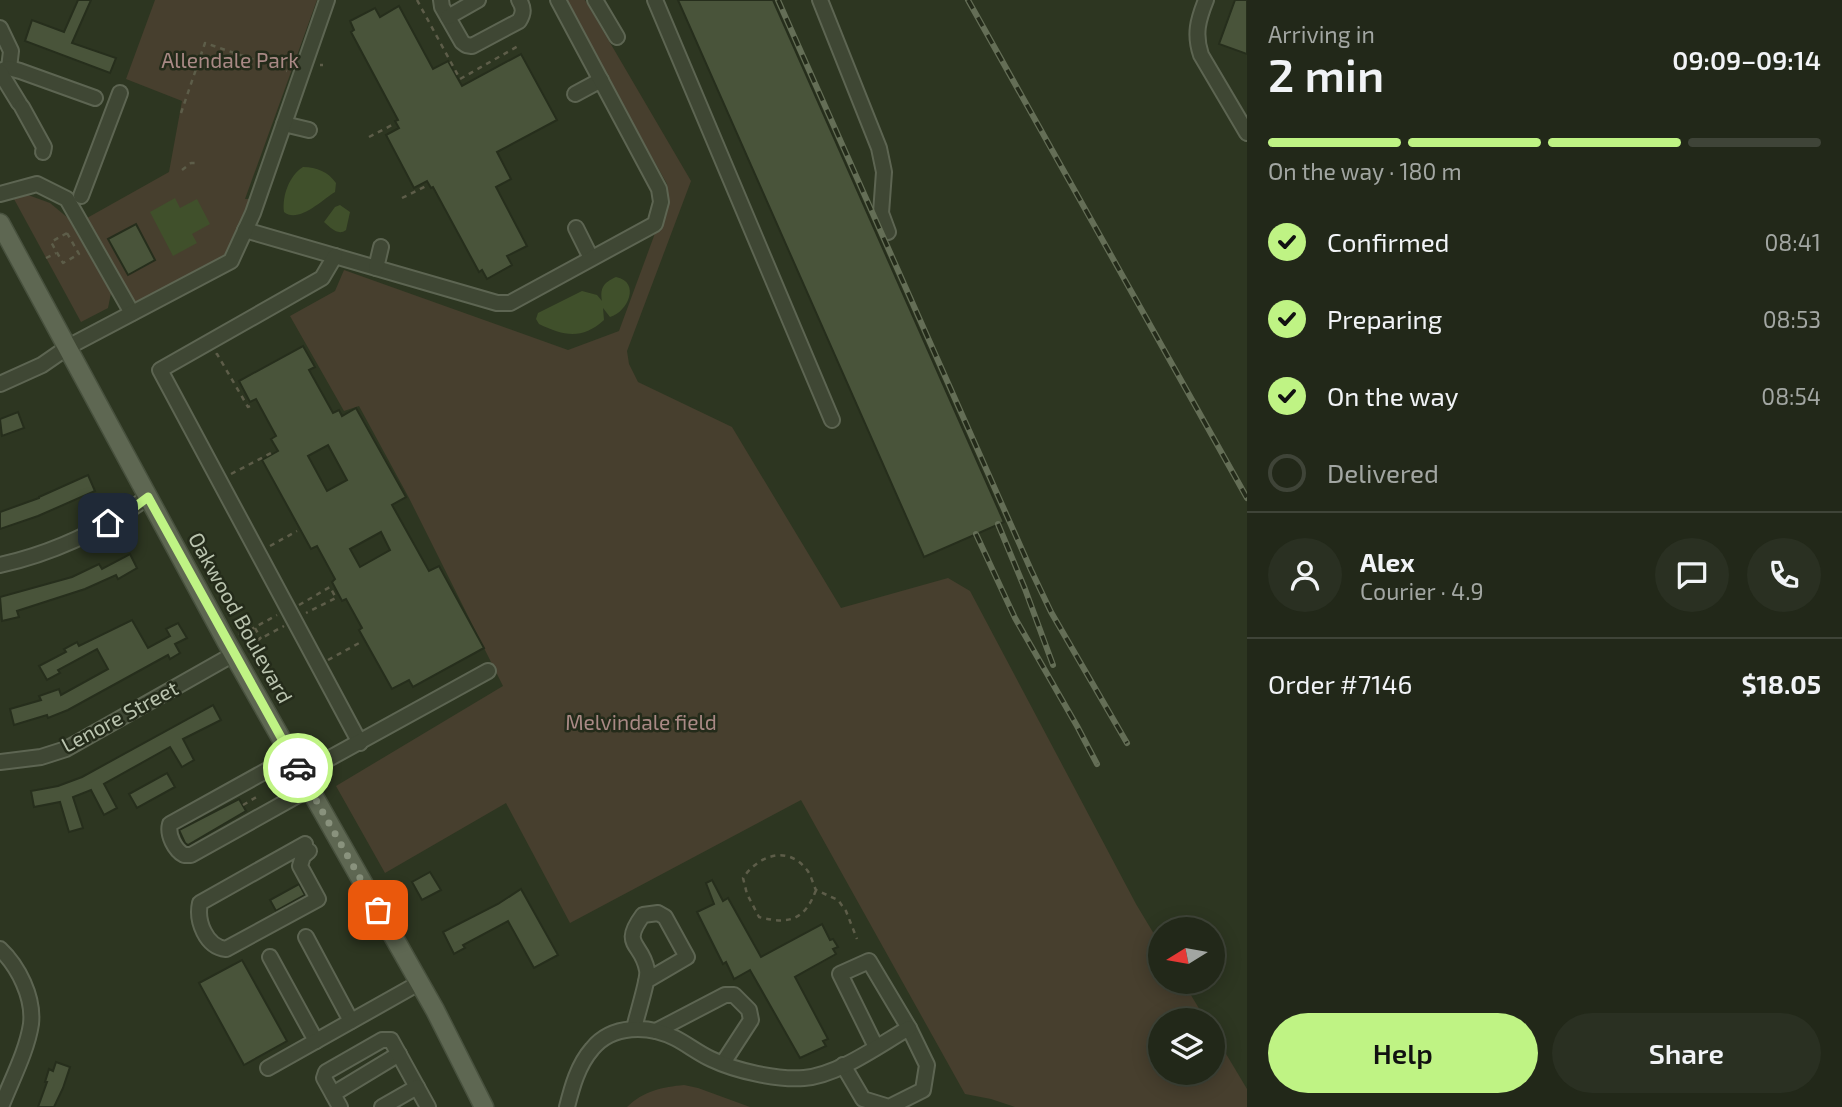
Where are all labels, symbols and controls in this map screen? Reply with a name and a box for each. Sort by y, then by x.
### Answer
text: Arriving in [1268,20,1375,48]
text: 09:09–09:14 [1672,44,1821,75]
text: 2 min [1268,46,1384,101]
park label: Allendale Park [161,47,299,72]
text: On the way · 180 m [1268,157,1462,185]
icon: check [1268,223,1306,261]
text: Confirmed [1327,226,1450,257]
text: 08:41 [1764,228,1821,256]
icon: check [1268,300,1306,338]
text: Preparing [1327,303,1442,334]
text: 08:53 [1763,305,1821,333]
icon: check [1268,377,1306,415]
text: On the way [1327,380,1458,411]
text: 08:54 [1761,382,1821,410]
text: Delivered [1327,457,1439,488]
pin [78,493,138,553]
icon: home [89,504,127,542]
street label: Oakwood Boulevard [184,528,299,707]
button: person [1268,538,1342,612]
button: chat [1655,538,1729,612]
button: phone [1747,538,1821,612]
text: Alex [1360,546,1415,577]
text: Courier · 4.9 [1360,577,1484,605]
text: Order #7146 [1268,668,1412,699]
text: $18.05 [1741,668,1821,699]
street label: Lenore Street [57,674,182,757]
park label: Melvindale field [565,709,717,734]
courier [263,733,333,803]
icon: car [279,749,317,787]
pin [348,880,408,940]
icon: bag [359,891,397,929]
north arrow [1148,917,1225,994]
map controls [1148,917,1225,1085]
button: layers [1148,1008,1225,1085]
button: Help [1268,1013,1538,1093]
button: Share [1552,1013,1821,1093]

